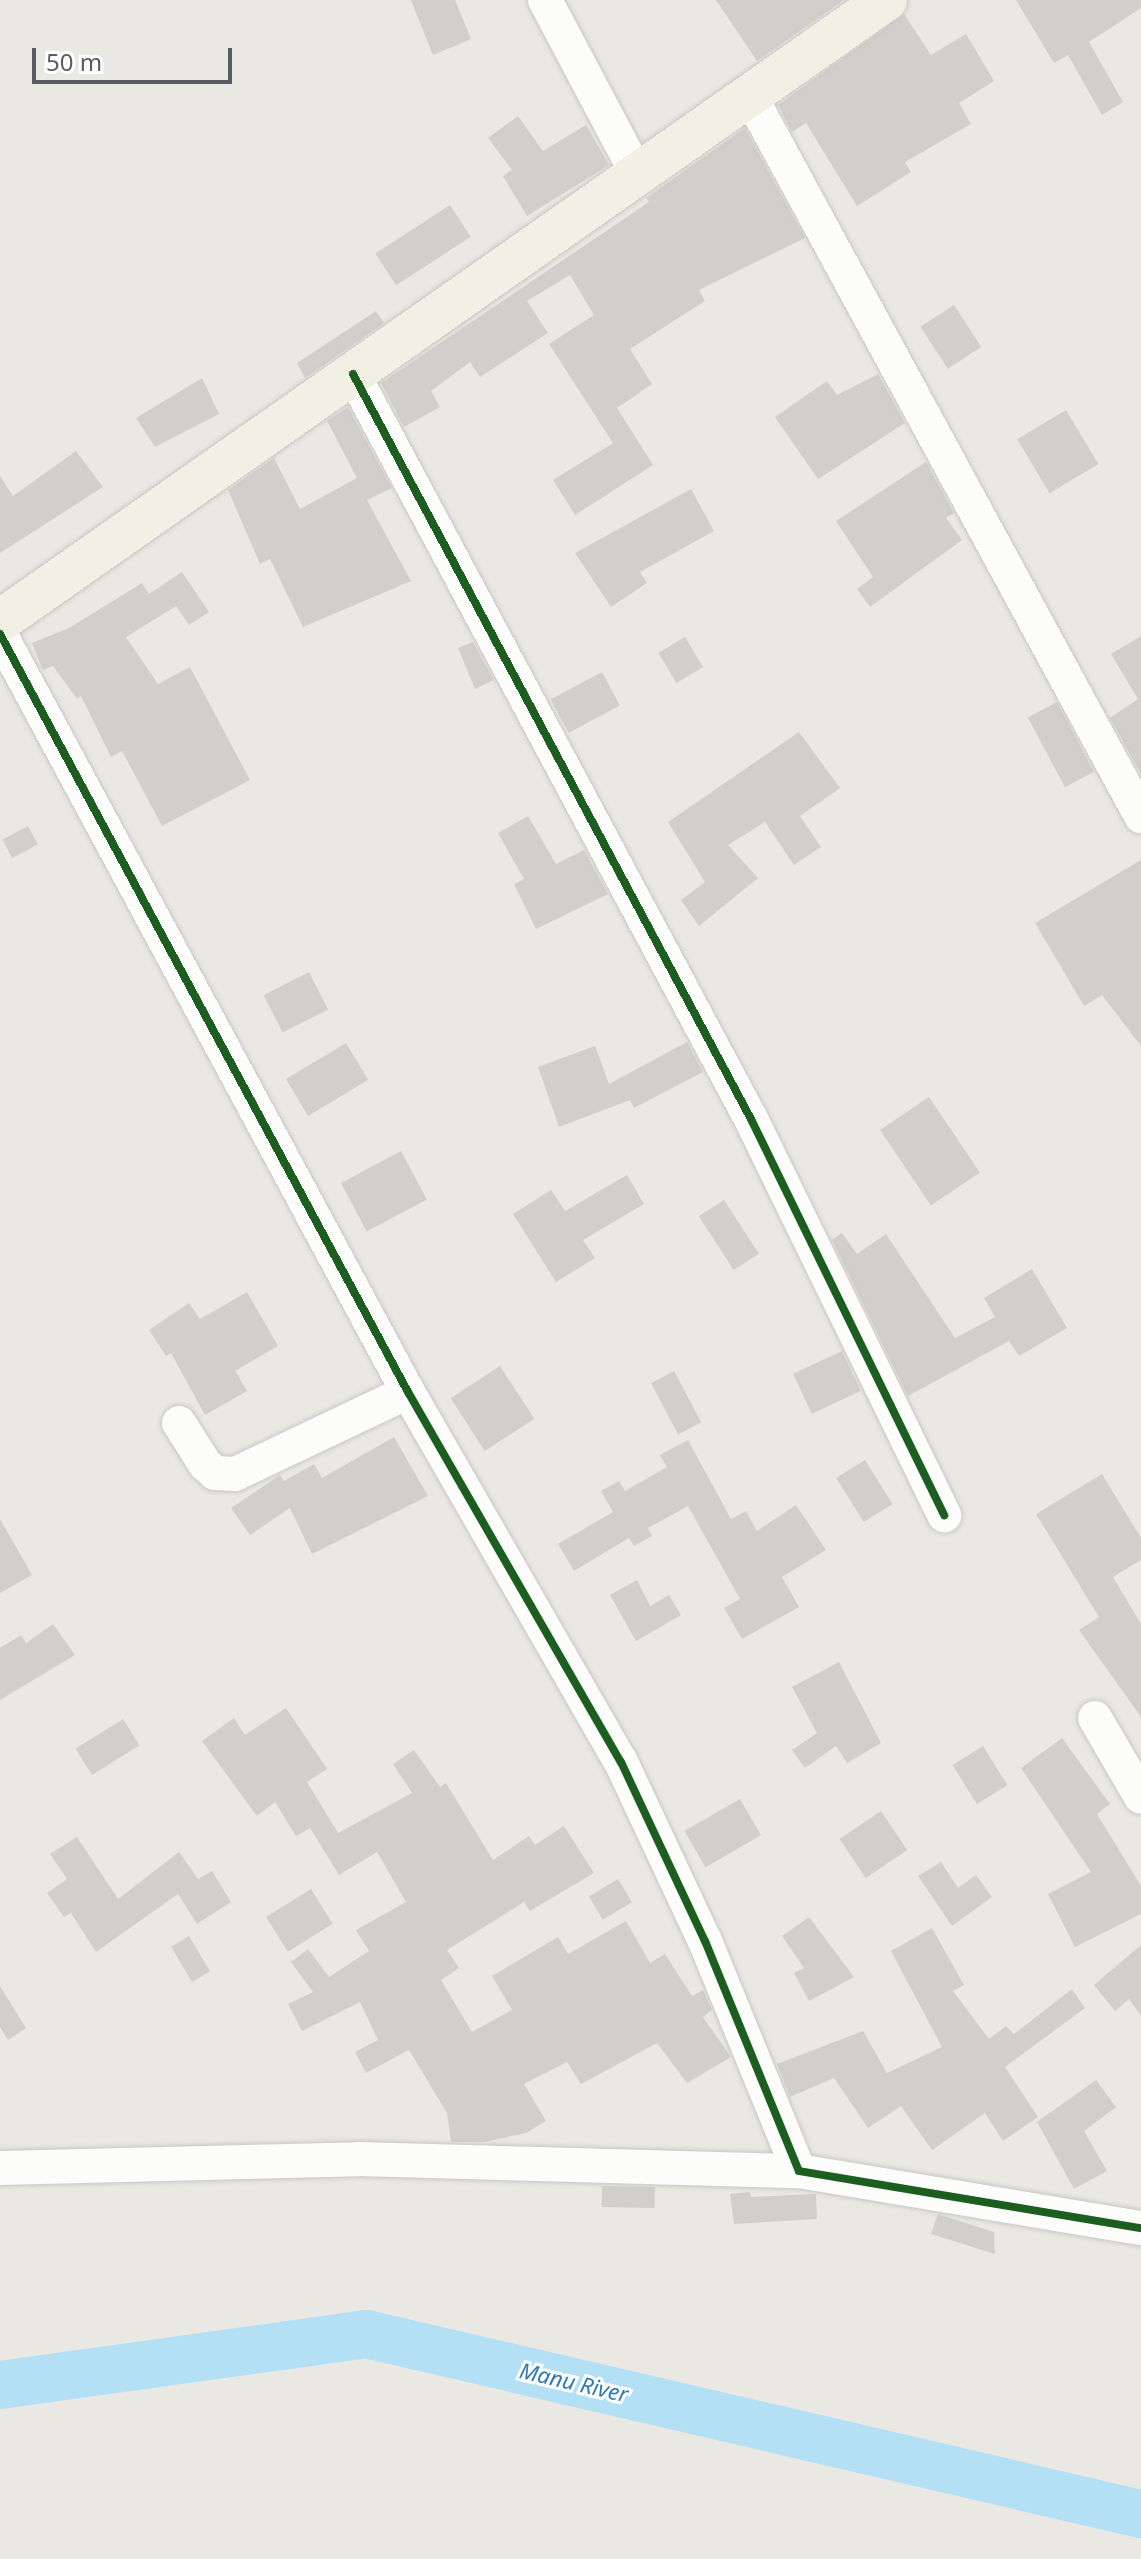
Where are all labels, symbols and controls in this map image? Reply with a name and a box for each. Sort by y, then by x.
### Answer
scale bar [36,32,236,82]
text: 50 m [46,45,102,78]
water label: Manu River [517,2357,631,2407]

